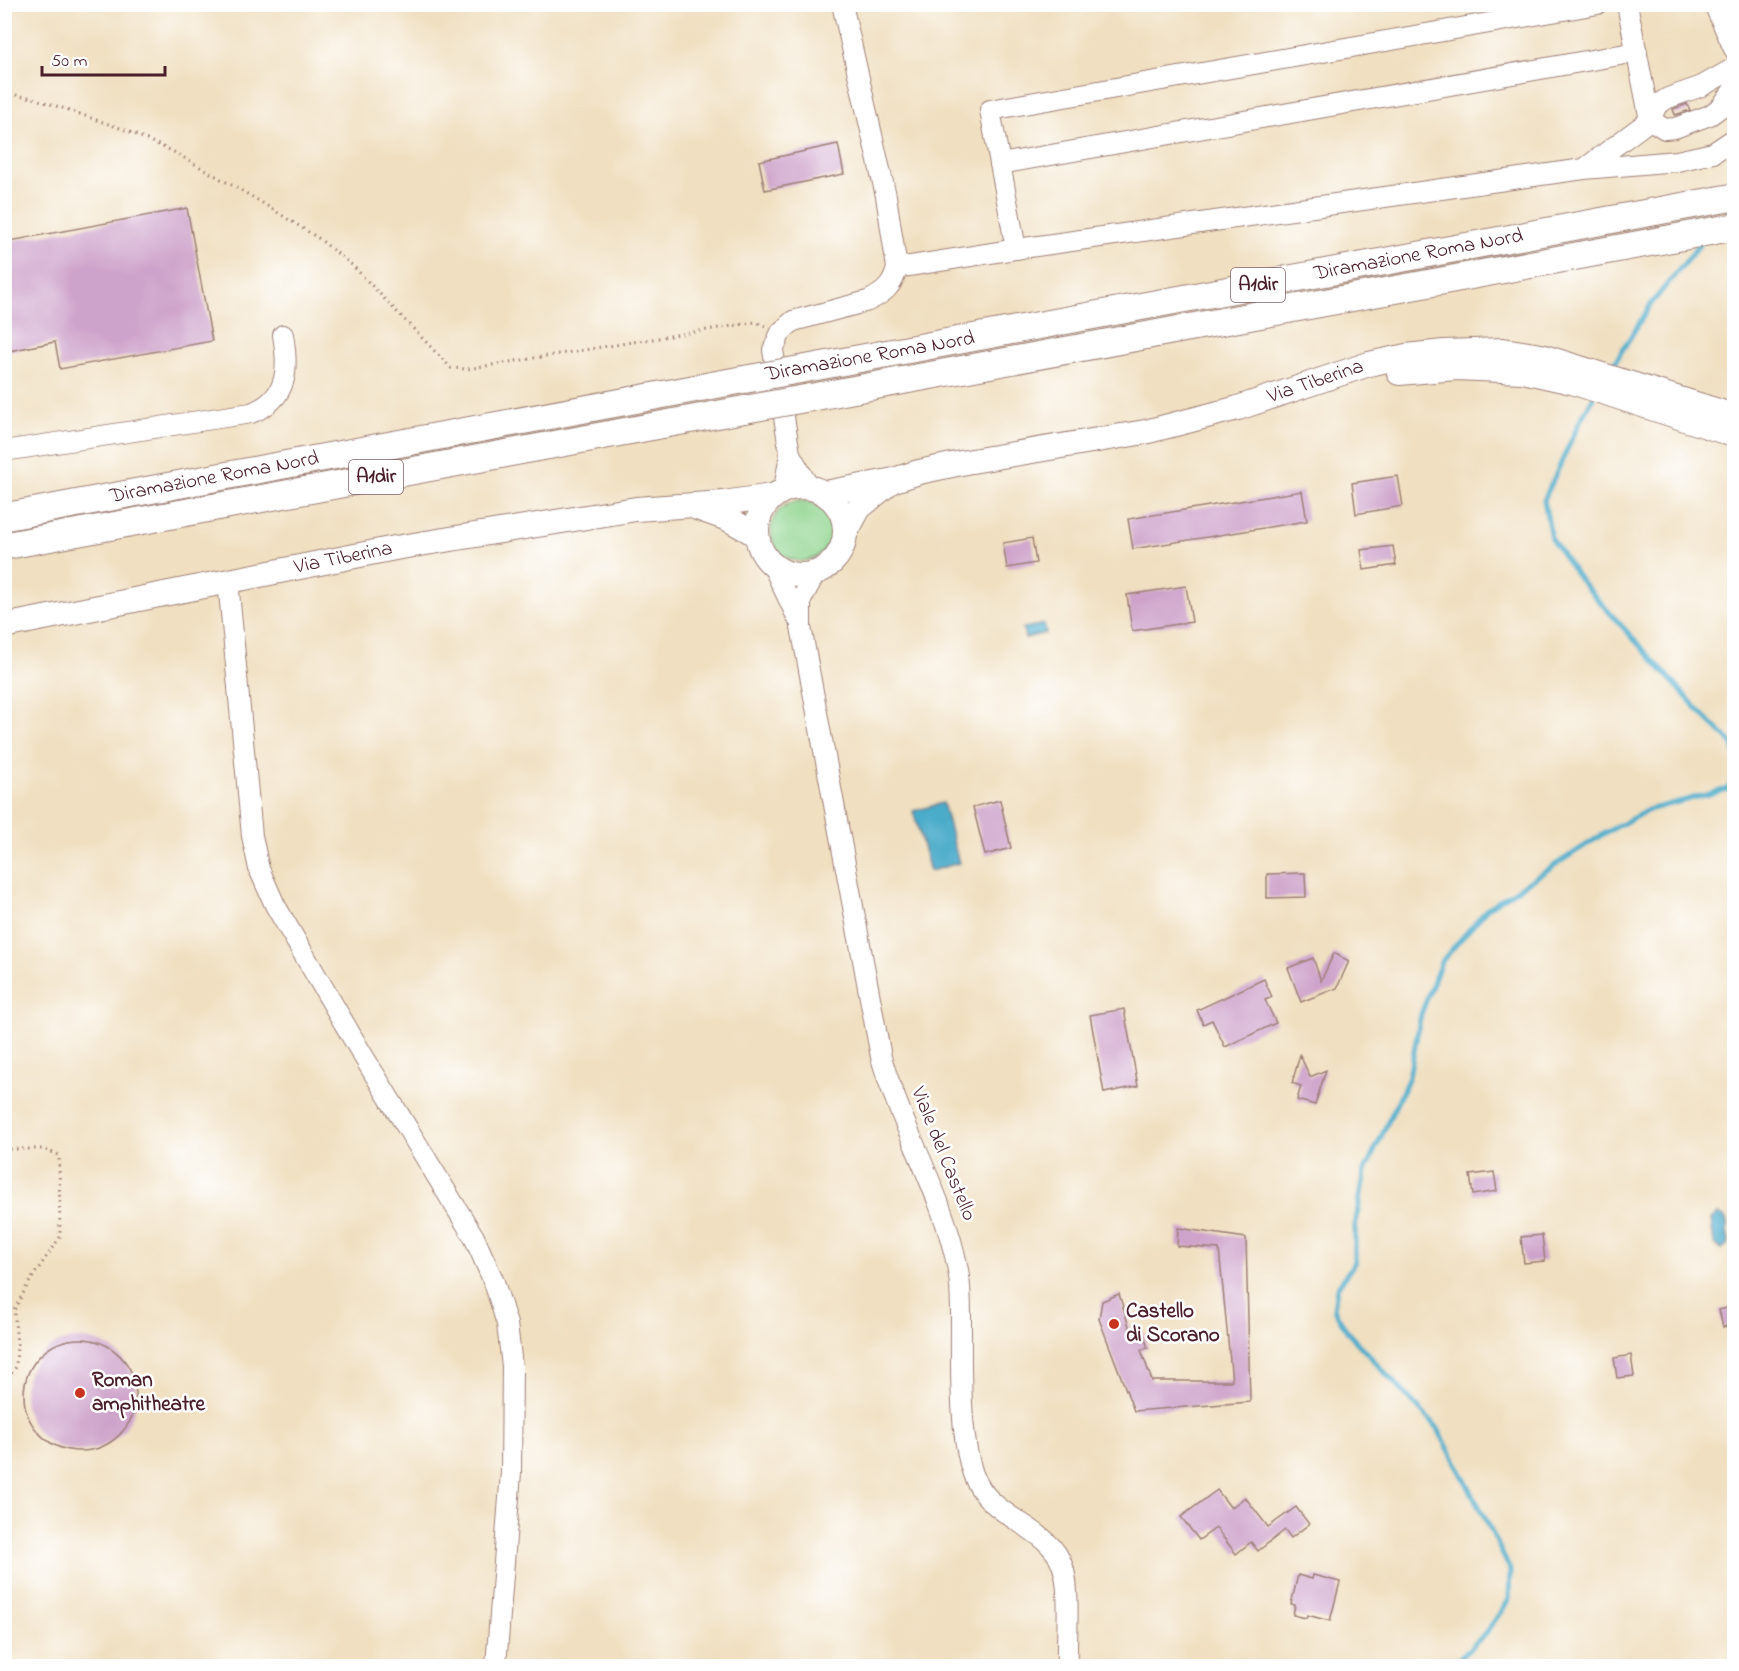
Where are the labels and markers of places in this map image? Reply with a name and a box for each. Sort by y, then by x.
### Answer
place label: Castello di Scorano [1126,1297,1220,1351]
marker: Castello di Scorano [1107,1317,1121,1331]
place label: Roman amphitheatre [92,1366,206,1420]
marker: Roman amphitheatre [73,1386,87,1400]

